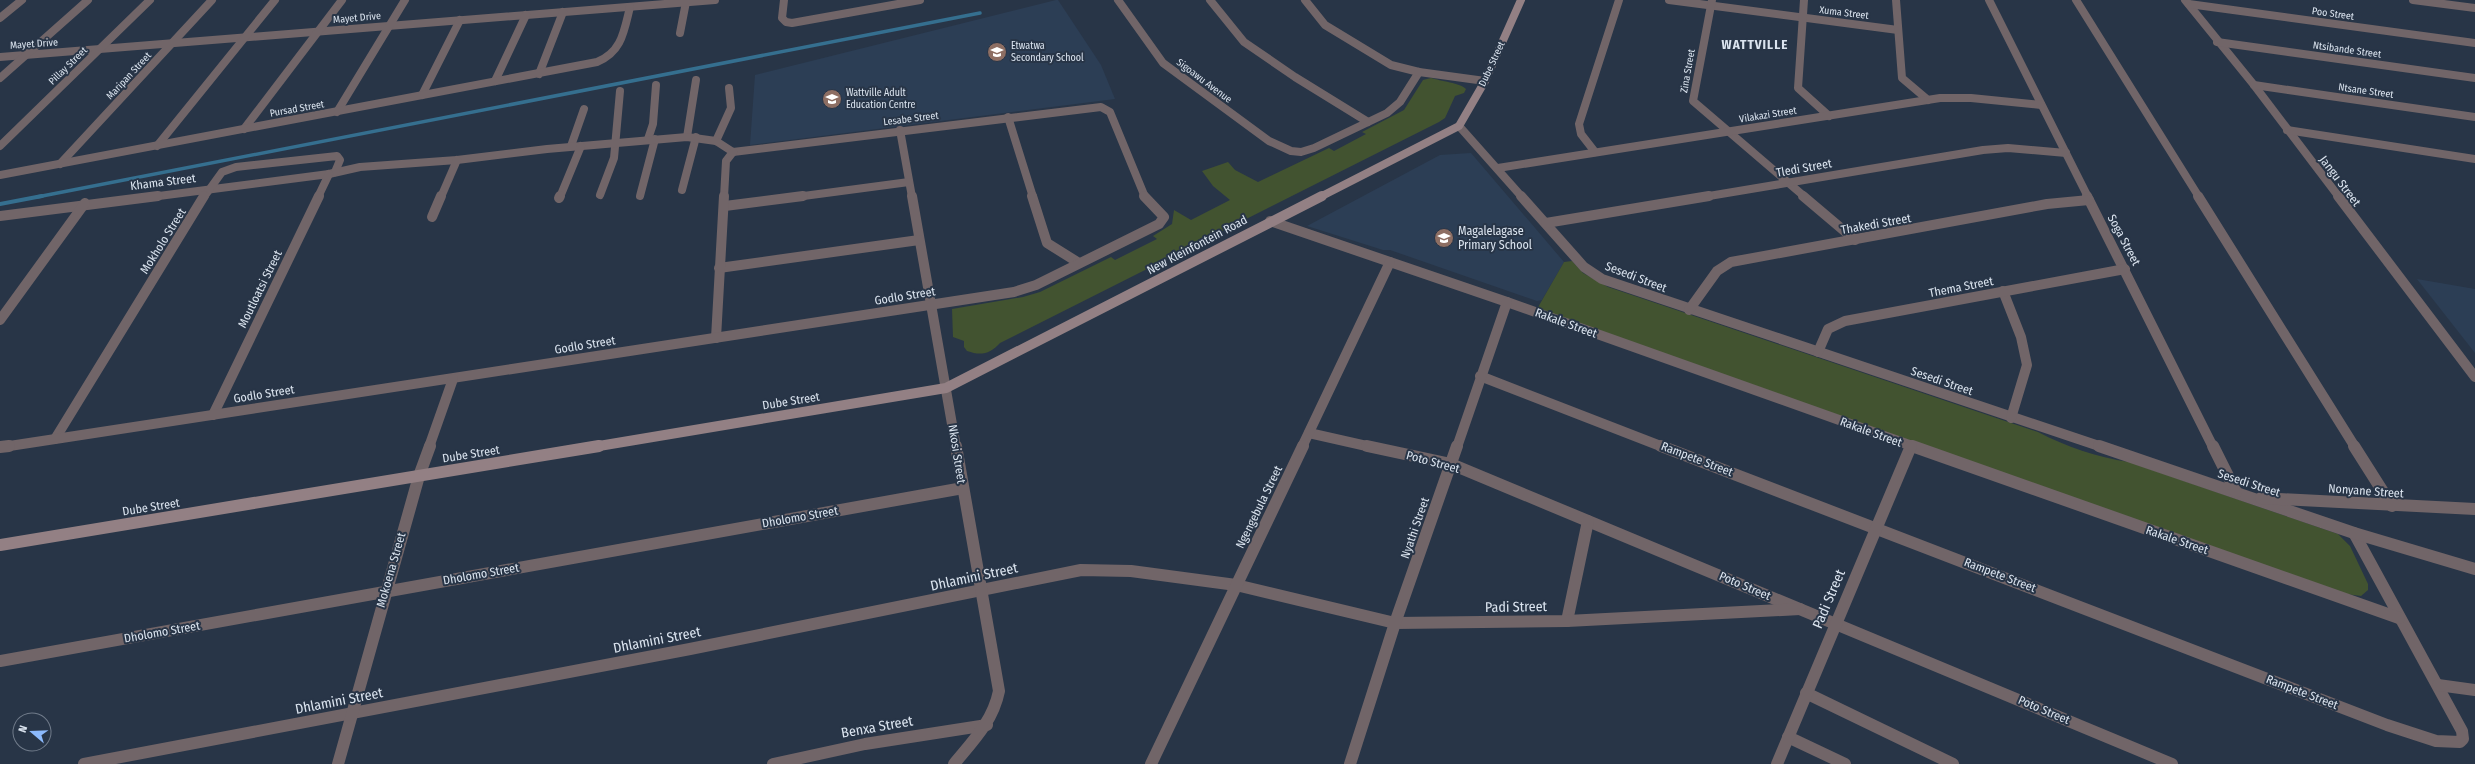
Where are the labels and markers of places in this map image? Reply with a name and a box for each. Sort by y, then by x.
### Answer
place label: Etwatwa Secondary School [1011,40,1084,64]
school or university icon: Etwatwa Secondary School [986,41,1008,63]
place label: Wattville Adult Education Centre [846,87,915,111]
school or university icon: Wattville Adult Education Centre [821,88,843,110]
place label: Magalelagase Primary School [1458,224,1532,252]
school or university icon: Magalelagase Primary School [1433,227,1455,249]

